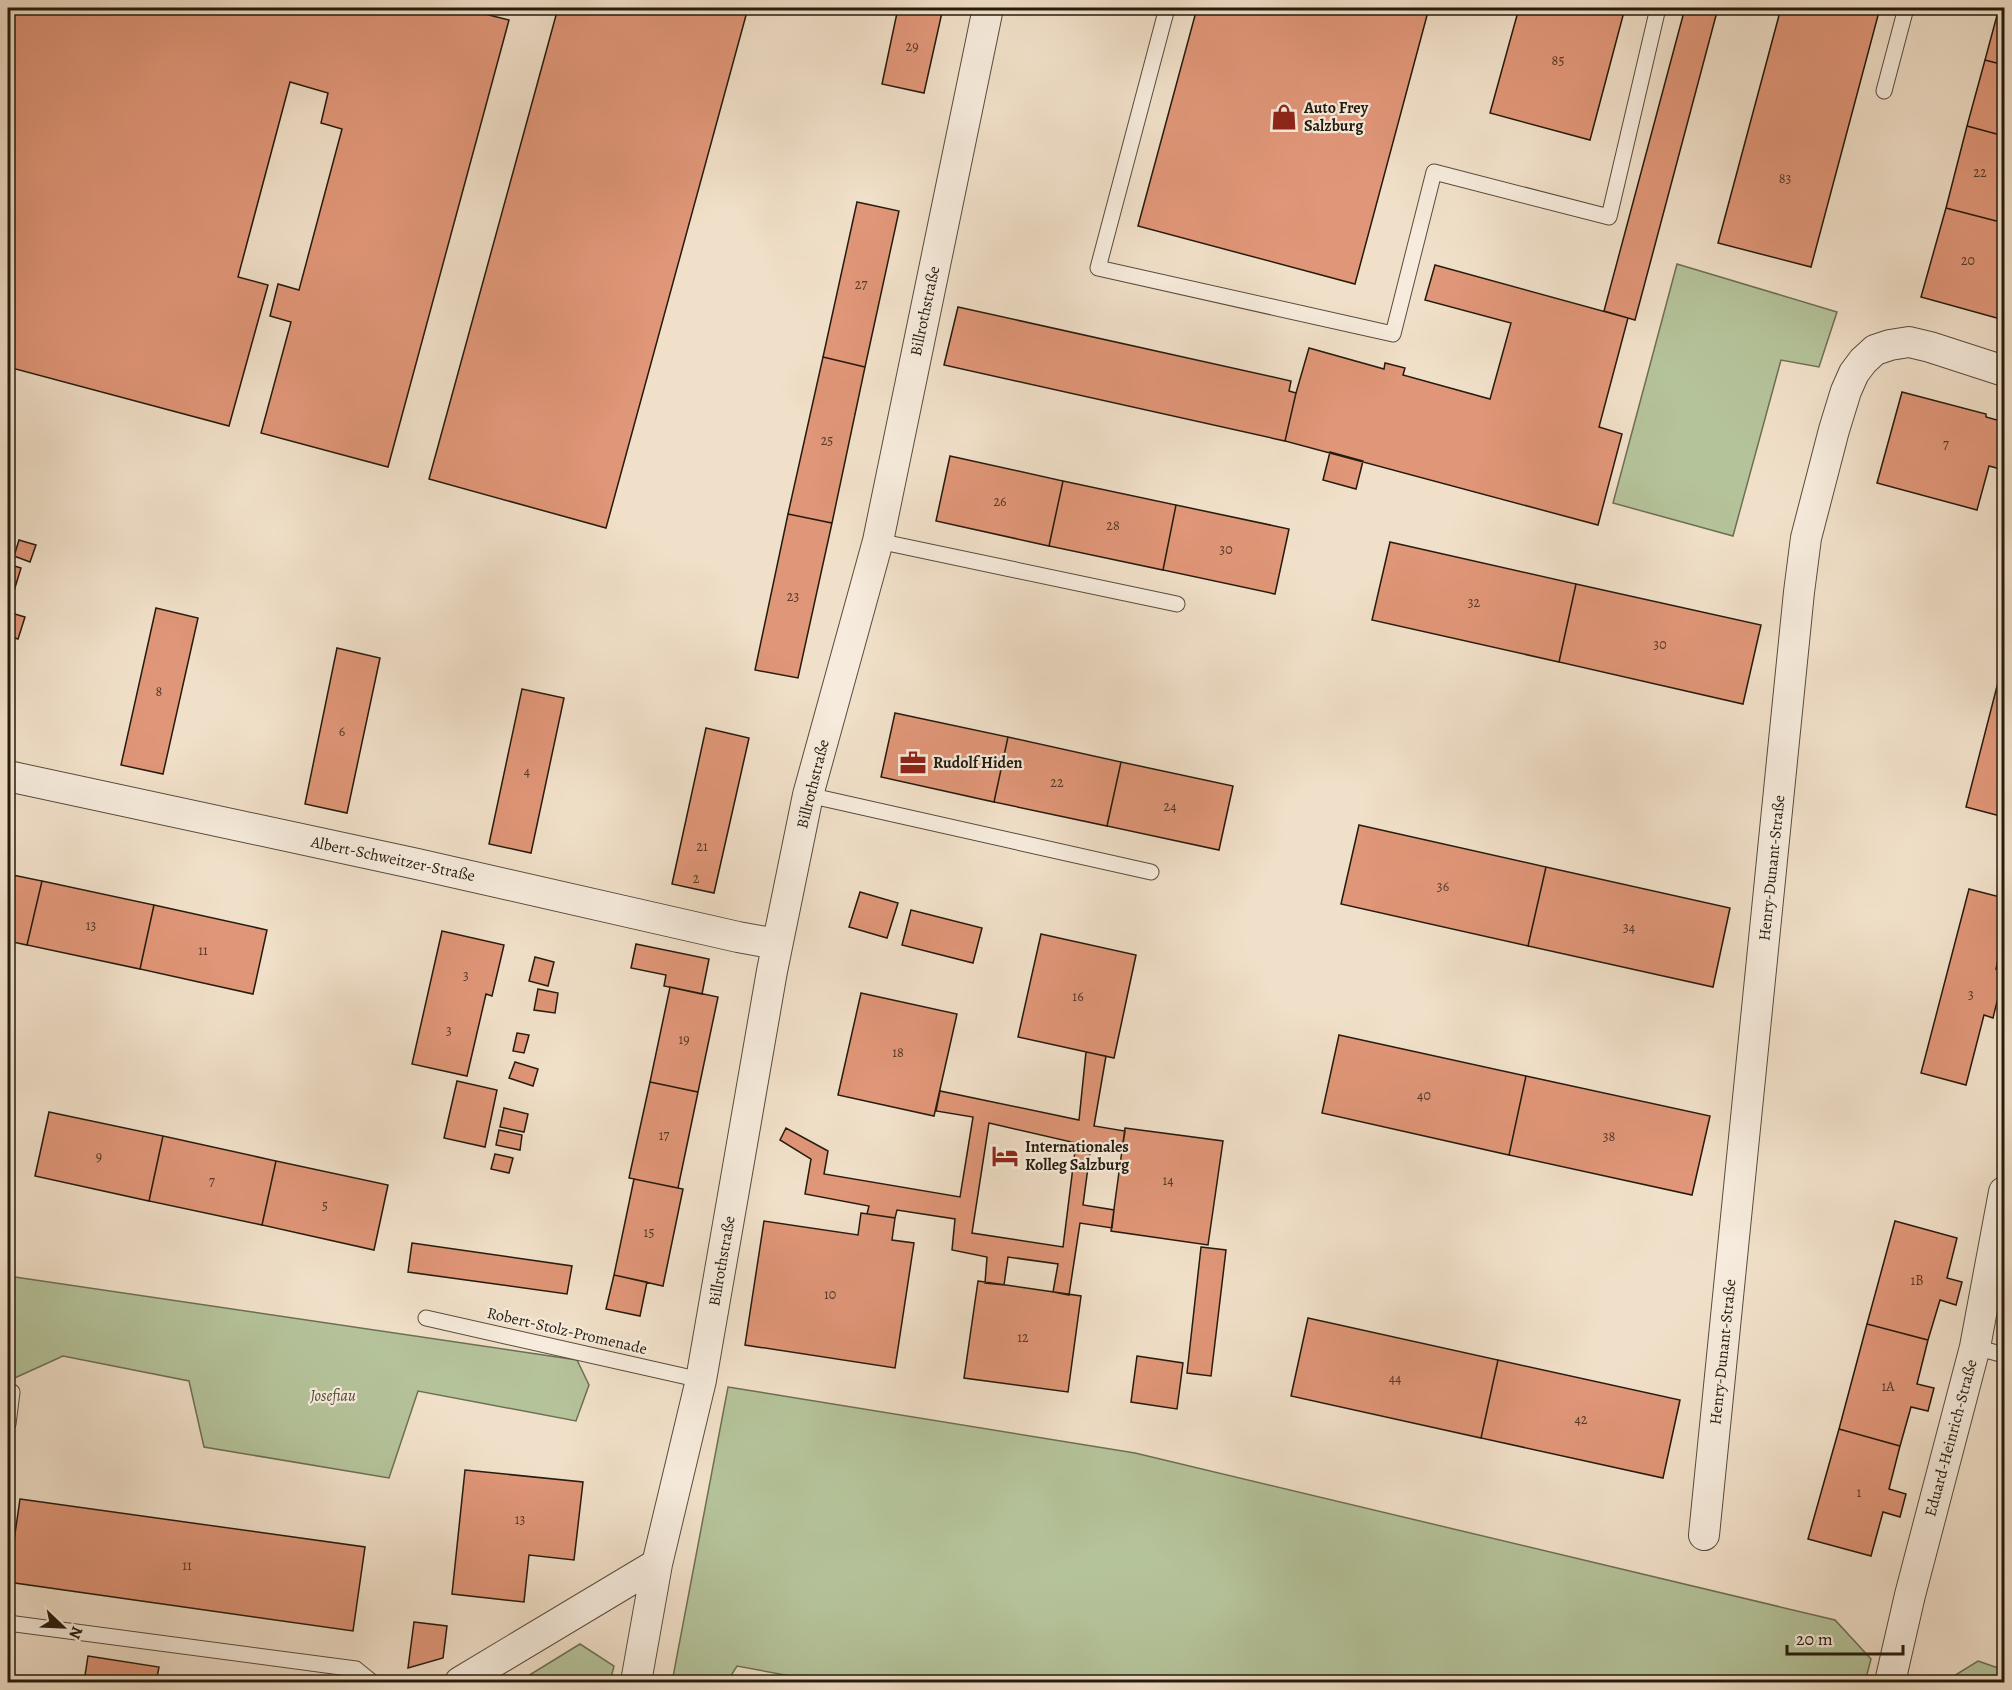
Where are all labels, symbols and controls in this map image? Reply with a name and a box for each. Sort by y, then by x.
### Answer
house number: 29 [905,37,919,56]
house number: 85 [1552,51,1564,70]
place label: Auto Frey Salzburg [1303,97,1369,137]
shop icon: Auto Frey Salzburg [1269,102,1299,132]
house number: 22 [1973,163,1987,182]
house number: 83 [1779,169,1791,188]
house number: 20 [1961,251,1975,270]
street label: Billrothstraße [905,264,945,358]
house number: 27 [855,275,867,294]
house number: 25 [821,431,833,450]
house number: 7 [1943,435,1949,454]
house number: 26 [993,492,1007,511]
house number: 28 [1106,516,1120,535]
house number: 30 [1219,540,1233,559]
house number: 23 [787,587,799,606]
house number: 32 [1468,593,1481,612]
house number: 30 [1653,635,1667,654]
house number: 8 [156,682,163,701]
house number: 6 [339,722,345,741]
street label: Billrothstraße [791,737,835,831]
office icon: Rudolf Hiden [898,748,928,778]
place label: Rudolf Hiden [933,752,1023,774]
house number: 4 [524,762,530,781]
house number: 22 [1050,773,1064,792]
street label: Henry-Dunant-Straße [1753,794,1791,942]
house number: 24 [1164,797,1177,816]
street label: Albert-Schweitzer-Straße [308,831,477,887]
house number: 21 [696,837,708,856]
house number: 2 [693,869,700,888]
house number: 36 [1437,877,1449,896]
house number: 13 [86,916,96,935]
house number: 34 [1623,918,1635,937]
house number: 11 [198,941,208,960]
house number: 3 [463,966,469,985]
house number: 3 [1968,985,1974,1004]
house number: 16 [1072,987,1084,1006]
house number: 3 [446,1021,452,1040]
house number: 19 [678,1030,690,1049]
house number: 18 [892,1043,904,1062]
house number: 40 [1417,1086,1431,1105]
house number: 17 [659,1126,669,1145]
house number: 38 [1603,1127,1616,1146]
place label: Internationales Kolleg Salzburg [1025,1136,1130,1176]
hotel icon: Internationales Kolleg Salzburg [990,1141,1020,1171]
house number: 9 [96,1147,102,1166]
house number: 14 [1162,1171,1174,1190]
house number: 7 [209,1172,215,1191]
house number: 5 [322,1196,328,1215]
street label: Billrothstraße [703,1214,741,1308]
house number: 15 [644,1223,654,1242]
house number: 1B [1910,1271,1924,1290]
street label: Henry-Dunant-Straße [1704,1278,1742,1426]
house number: 10 [824,1285,836,1304]
street label: Robert-Stolz-Promenade [485,1302,649,1360]
house number: 12 [1017,1328,1029,1347]
street label: Eduard-Heinrich-Straße [1919,1357,1983,1519]
house number: 44 [1389,1369,1401,1388]
house number: 1A [1882,1377,1895,1396]
park label: Josefiau [309,1385,356,1407]
house number: 42 [1575,1410,1588,1429]
house number: 1 [1857,1483,1862,1502]
house number: 13 [515,1510,525,1529]
house number: 11 [182,1556,192,1575]
north arrow [33,1597,93,1657]
scale bar [1787,1618,1902,1656]
text: N [63,1623,88,1642]
text: 20 m [1796,1627,1833,1651]

